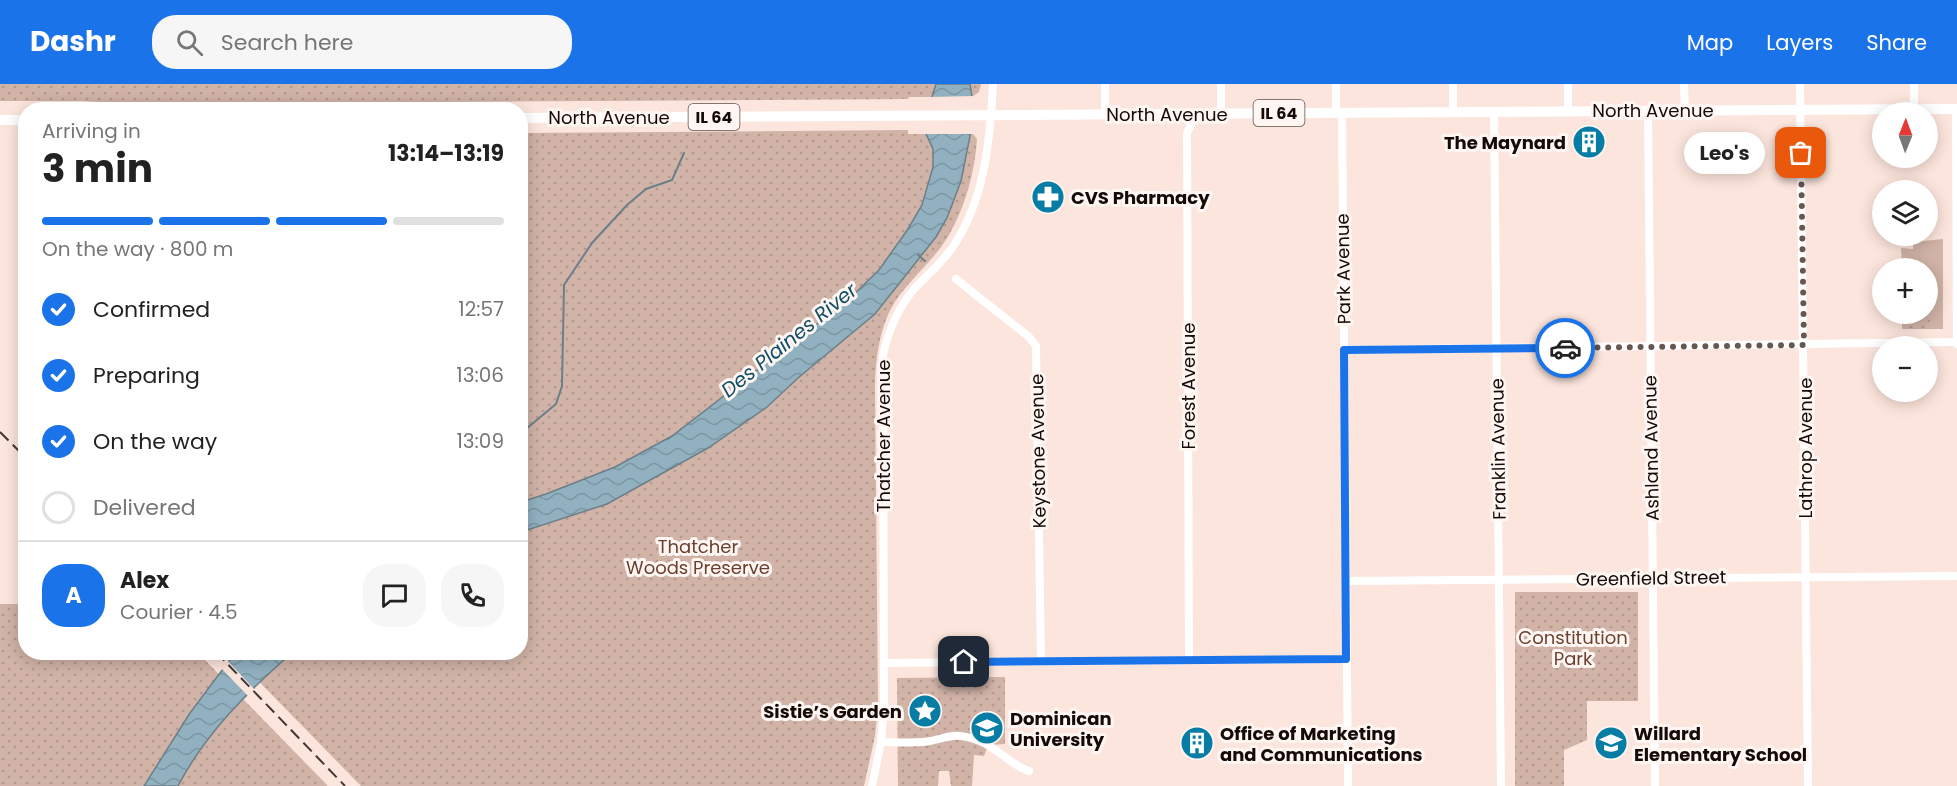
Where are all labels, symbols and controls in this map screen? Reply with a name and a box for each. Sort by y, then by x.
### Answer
search box [152,15,572,69]
text: Dashr [30,22,116,61]
icon: search [173,26,206,59]
text: Search here [221,27,353,58]
text: Map [1687,28,1733,57]
text: Layers [1766,28,1833,57]
text: Share [1866,28,1927,57]
street label: North Avenue [1592,98,1714,123]
road number: IL 64 [1254,100,1304,126]
street label: North Avenue [1106,102,1228,127]
north arrow [1872,102,1938,168]
map controls [1872,102,1938,402]
road number: IL 64 [688,104,740,130]
street label: North Avenue [548,105,670,130]
text: Arriving in [42,117,141,145]
building icon: The Maynard [1571,124,1607,160]
pin [1775,127,1826,178]
place label: The Maynard [1444,130,1566,155]
callout: Leo's [1684,132,1765,174]
icon: bag [1784,136,1817,169]
text: 13:14–13:19 [388,138,504,169]
text: Leo's [1699,139,1750,167]
text: 3 min [42,141,153,196]
pharmacy icon: CVS Pharmacy [1030,179,1066,215]
button: layers [1872,180,1938,246]
place label: CVS Pharmacy [1071,185,1210,210]
street label: Park Avenue [1330,213,1356,325]
text: On the way · 800 m [42,235,233,263]
button: + [1872,258,1938,324]
water label: Des Plaines River [715,276,863,404]
icon: check [42,293,75,326]
text: Confirmed [93,294,210,325]
text: 12:57 [458,295,504,323]
courier [1535,318,1595,378]
street label: Forest Avenue [1176,323,1201,449]
icon: car [1549,332,1582,365]
button: − [1872,336,1938,402]
icon: check [42,359,75,392]
text: Preparing [93,360,200,391]
street label: Thatcher Avenue [871,360,896,512]
text: 13:06 [456,361,504,389]
street label: Keystone Avenue [1024,373,1052,529]
street label: Ashland Avenue [1637,375,1665,521]
street label: Franklin Avenue [1484,378,1512,520]
street label: Lathrop Avenue [1793,378,1818,518]
icon: check [42,425,75,458]
text: On the way [93,426,217,457]
text: 13:09 [456,427,504,455]
text: Delivered [93,492,196,523]
park label: Thatcher Woods Preserve [626,534,770,580]
button: chat [363,564,426,627]
button: phone [441,564,504,627]
street label: Greenfield Street [1576,564,1726,592]
text: Alex [120,565,169,596]
text: A [65,580,82,611]
text: Courier · 4.5 [120,598,238,626]
park label: Constitution Park [1518,625,1628,671]
pin [938,636,989,687]
icon: home [947,645,980,678]
place icon: Sistie’s Garden [907,693,943,729]
place label: Sistie’s Garden [763,699,902,724]
place label: Dominican University [1010,706,1112,752]
school or university icon: Dominican University [969,710,1005,746]
place label: Office of Marketing and Communications [1220,721,1423,767]
place label: Willard Elementary School [1634,721,1807,767]
building icon: Office of Marketing and Communications [1179,725,1215,761]
school or university icon: Willard Elementary School [1593,725,1629,761]

